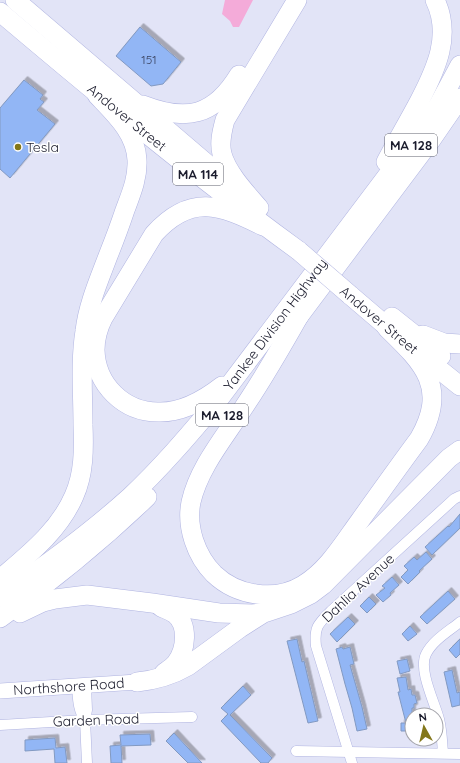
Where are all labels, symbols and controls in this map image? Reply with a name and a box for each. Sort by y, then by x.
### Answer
house number: 151 [141,52,157,67]
street label: Andover Street [84,80,170,155]
road number: MA 128 [385,134,437,156]
place label: Tesla [26,138,59,156]
marker: Tesla [13,142,23,152]
road number: MA 114 [173,163,223,185]
street label: Yankee Division Highway [220,255,331,394]
street label: Andover Street [336,282,422,358]
road number: MA 128 [196,404,248,426]
street label: Dahlia Avenue [318,550,398,626]
street label: Northshore Road [13,674,125,699]
north arrow [404,707,444,747]
street label: Garden Road [52,709,140,731]
text: N [418,710,428,725]

